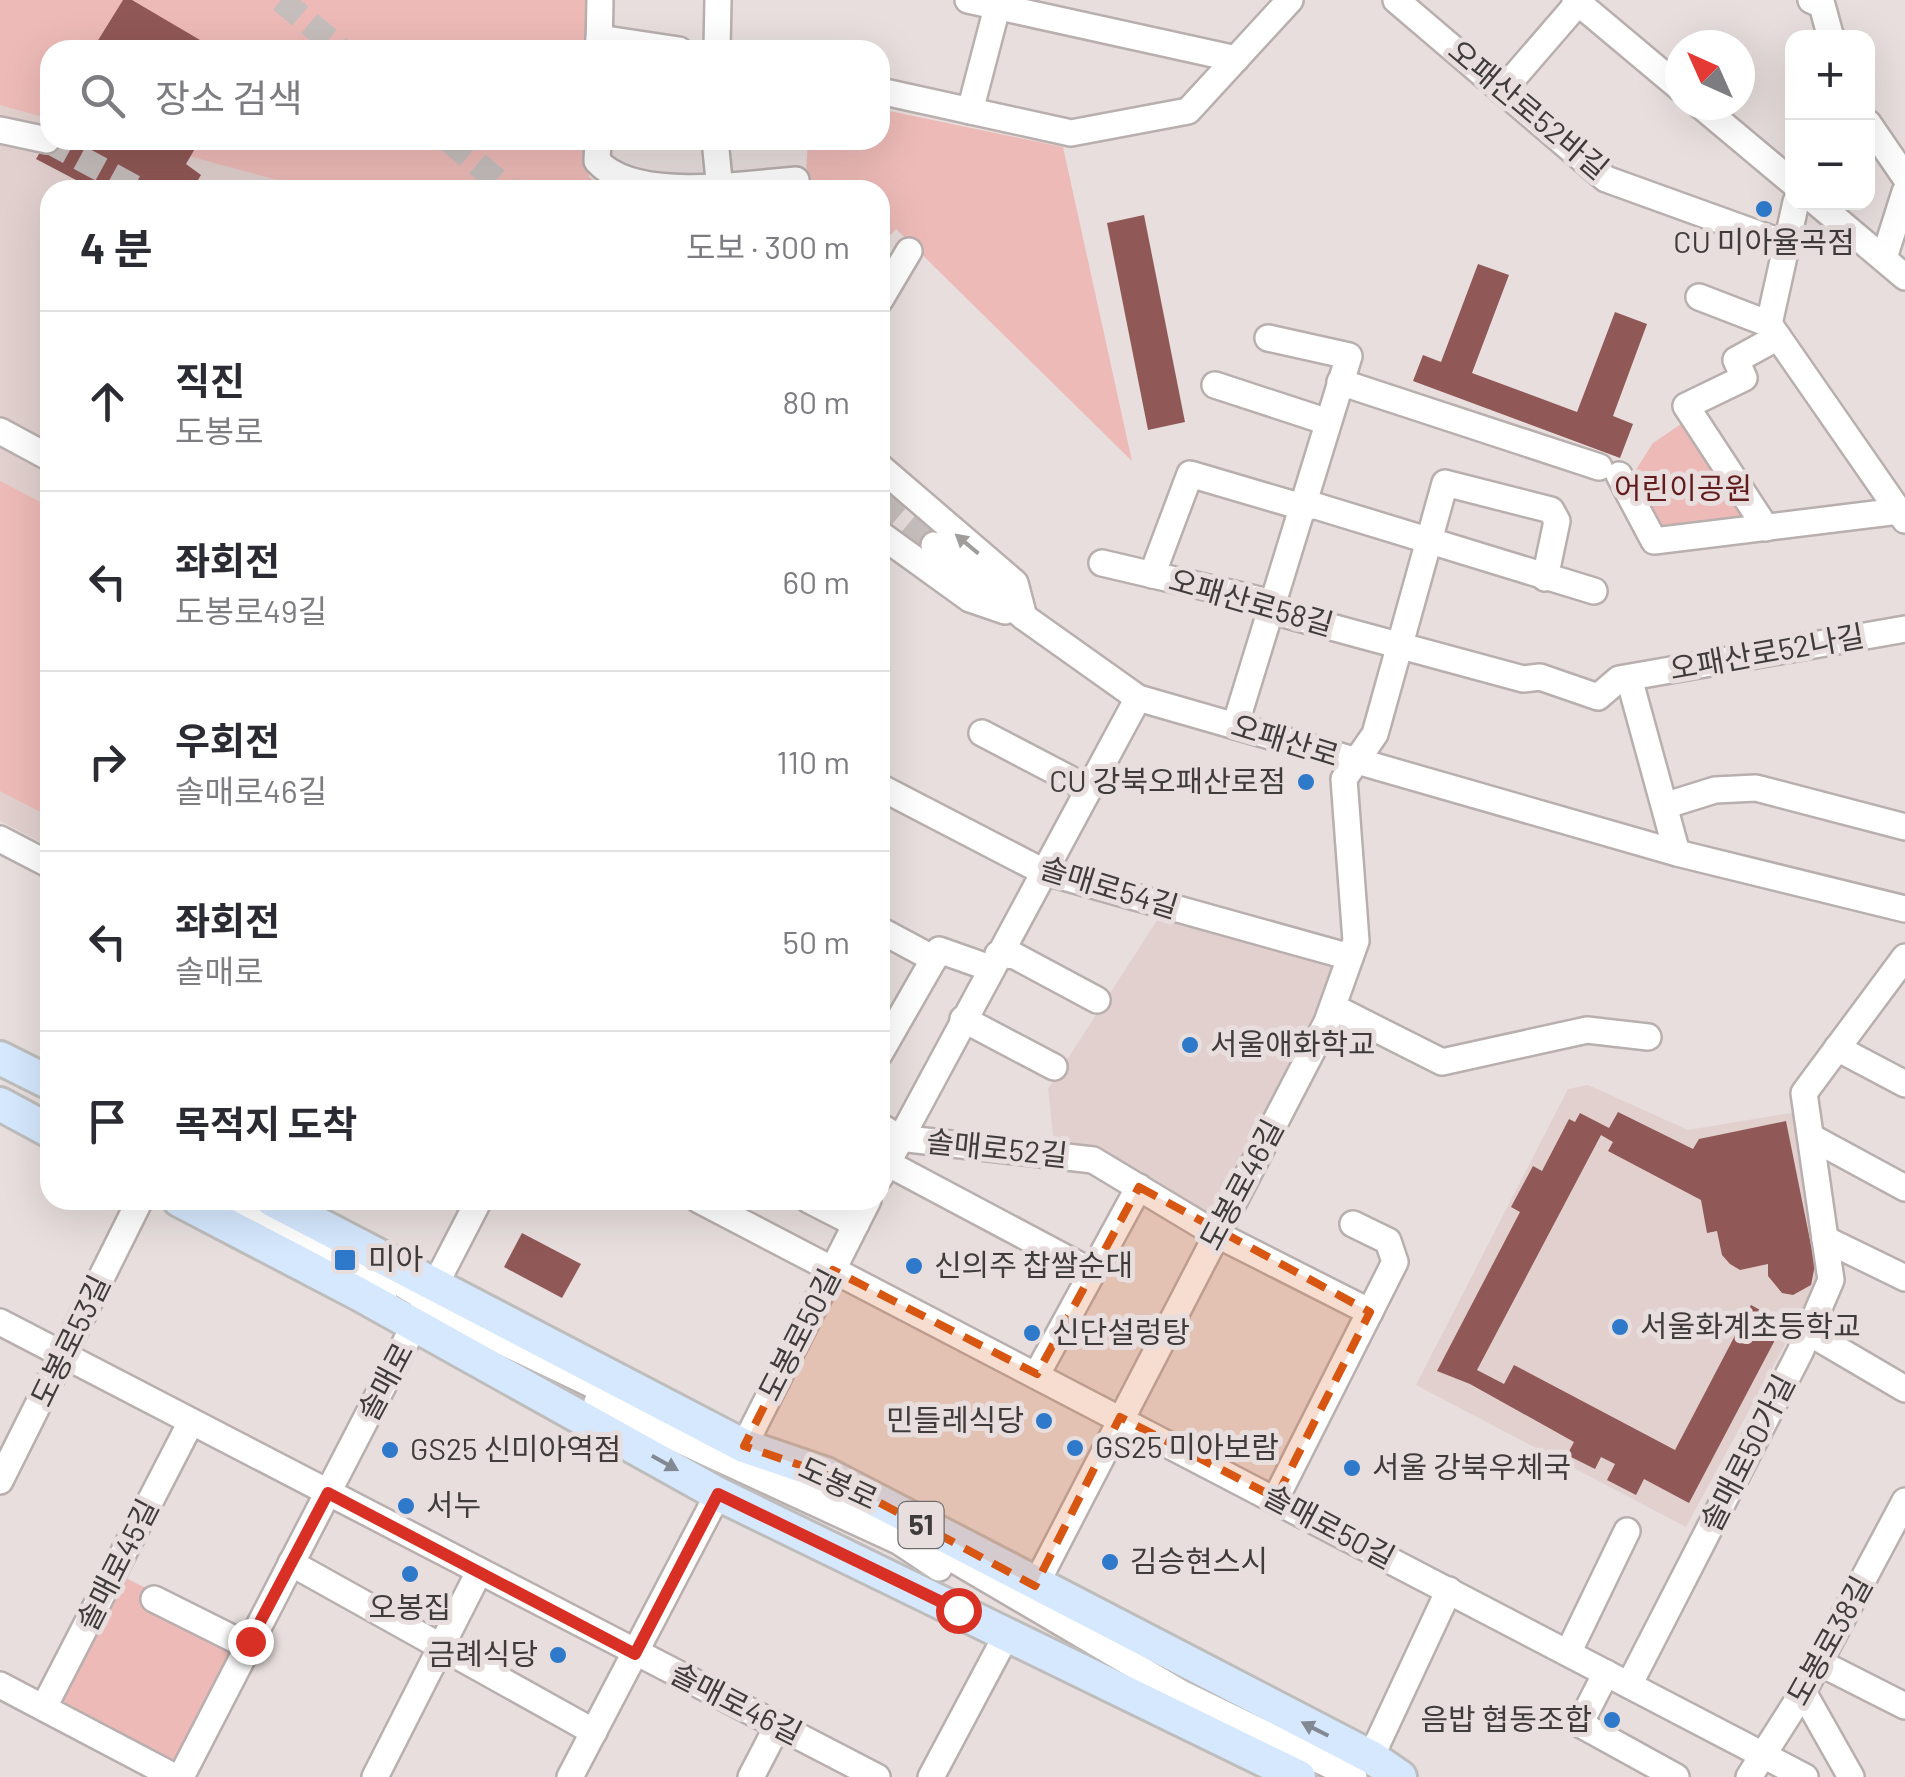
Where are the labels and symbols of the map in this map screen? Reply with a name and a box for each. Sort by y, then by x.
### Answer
north arrow [1665,30,1755,120]
street label: 오패산로52바길 [1442,31,1616,186]
marker: CU 미아율곡점 [1753,198,1775,220]
place label: CU 미아율곡점 [1673,223,1855,259]
park label: 어린이공원 [1614,469,1752,505]
one-way arrow [954,534,979,555]
street label: 오패산로58길 [1165,560,1338,642]
street label: 오패산로52나길 [1666,616,1867,686]
street label: 오패산로 [1228,706,1344,772]
place label: CU 강북오패산로점 [1049,762,1286,798]
marker: CU 강북오패산로점 [1295,771,1317,793]
street label: 솔매로54길 [1036,848,1183,924]
place label: 서울애화학교 [1210,1025,1376,1061]
marker: 서울애화학교 [1179,1034,1201,1056]
street label: 도봉로46길 [1191,1113,1290,1255]
street label: 솔매로52길 [925,1122,1070,1172]
place label: 미아 [368,1240,424,1276]
place label: 신의주 찹쌀순대 [934,1246,1133,1282]
marker: 미아 [332,1247,358,1273]
marker: 신의주 찹쌀순대 [903,1255,925,1277]
street label: 도봉로50길 [750,1262,847,1406]
street label: 도봉로53길 [22,1269,116,1412]
place label: 서울화계초등학교 [1640,1307,1861,1343]
place label: 신단설렁탕 [1052,1313,1190,1349]
marker: 서울화계초등학교 [1609,1316,1631,1338]
marker: 신단설렁탕 [1021,1322,1043,1344]
street label: 솔매로 [349,1336,420,1426]
street label: 솔매로50가길 [1692,1368,1801,1536]
place label: 민들레식당 [886,1401,1024,1437]
marker: 민들레식당 [1033,1410,1055,1432]
place label: GS25 미아보람 [1095,1428,1279,1464]
place label: GS25 신미아역점 [410,1430,621,1466]
marker: GS25 미아보람 [1064,1437,1086,1459]
marker: GS25 신미아역점 [379,1439,401,1461]
street label: 도봉로 [794,1448,884,1516]
place label: 서울 강북우체국 [1372,1448,1571,1484]
one-way arrow [650,1455,679,1472]
marker: 서울 강북우체국 [1341,1457,1363,1479]
street label: 솔매로50길 [1258,1476,1401,1575]
place label: 서누 [426,1486,481,1522]
street label: 솔매로45길 [68,1492,165,1636]
marker: 서누 [395,1495,417,1517]
road number: 51 [898,1502,944,1548]
place label: 김승현스시 [1130,1542,1268,1578]
marker: 김승현스시 [1099,1551,1121,1573]
marker: 오봉집 [399,1563,421,1585]
street label: 도봉로38길 [1778,1569,1878,1711]
place label: 오봉집 [369,1588,451,1624]
route start [936,1588,982,1634]
route end [228,1619,274,1665]
place label: 금례식당 [428,1635,538,1671]
marker: 금례식당 [547,1644,569,1666]
street label: 솔매로46길 [665,1654,809,1751]
place label: 음밥 협동조합 [1420,1700,1592,1736]
marker: 음밥 협동조합 [1601,1709,1623,1731]
one-way arrow [1301,1721,1330,1738]

